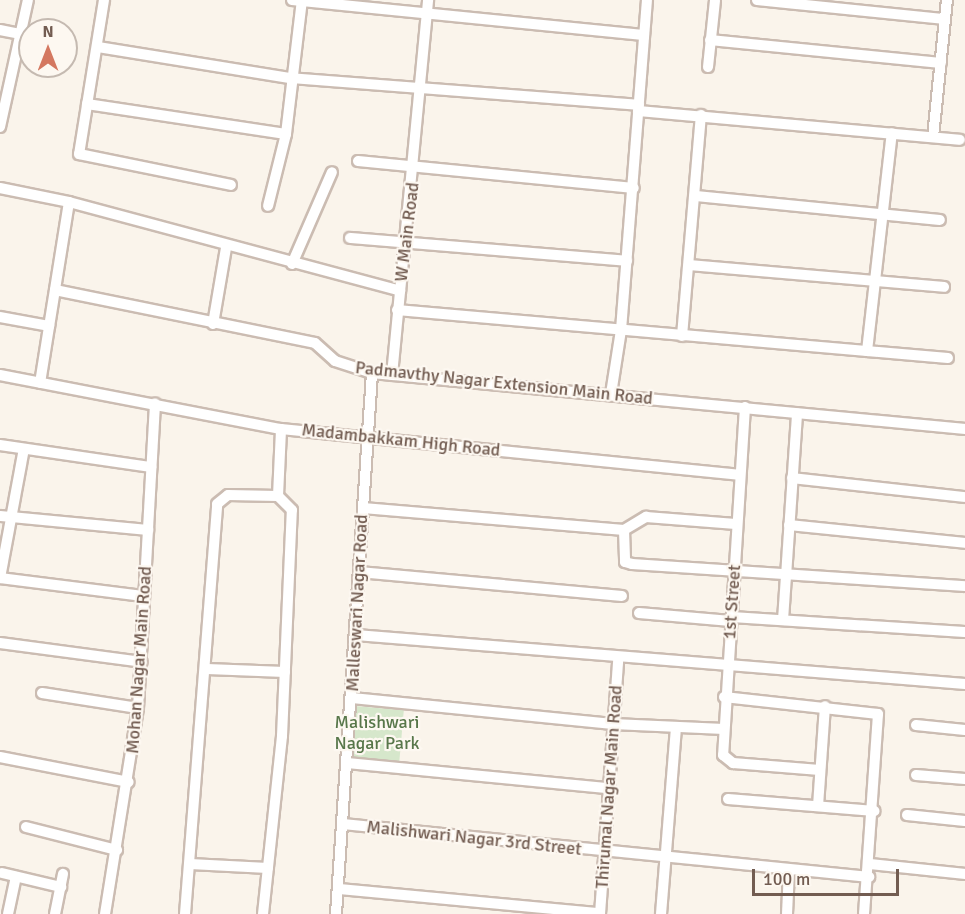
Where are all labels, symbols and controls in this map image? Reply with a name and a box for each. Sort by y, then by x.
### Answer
north arrow [18,18,78,78]
text: N [42,22,54,42]
street label: W Main Road [390,181,424,283]
street label: Padmavthy Nagar Extension Main Road [354,357,654,409]
street label: Madambakkam High Road [301,419,501,461]
street label: Malleswari Nagar Road [342,514,372,692]
street label: 1st Street [719,564,745,640]
street label: Mohan Nagar Main Road [122,565,156,755]
street label: Thirumal Nagar Main Road [591,684,627,890]
park label: Malishwari Nagar Park [334,712,420,754]
street label: Malishwari Nagar 3rd Street [365,816,583,860]
scale bar [755,857,902,895]
text: 100 m [763,868,810,890]

